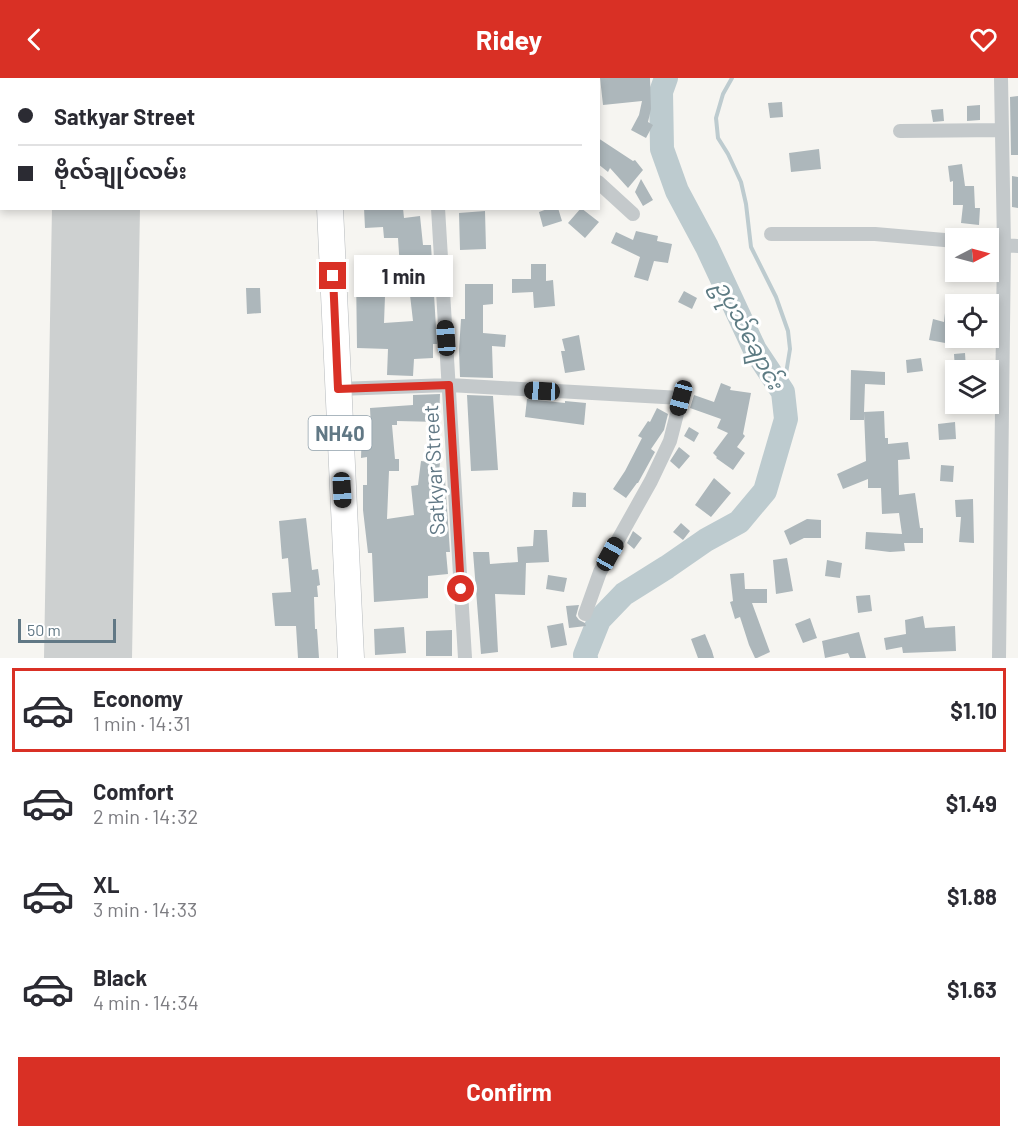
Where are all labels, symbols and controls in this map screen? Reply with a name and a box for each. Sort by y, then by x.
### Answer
icon: back [18,23,51,56]
text: Ridey [476,23,542,55]
icon: heart [967,23,1000,56]
text: Satkyar Street [54,103,195,129]
text: ဗိုလ်ချုပ်လမ်း [54,157,187,183]
north arrow [945,228,999,282]
map controls [945,228,999,414]
callout: 1 min [354,255,453,297]
route end [319,262,346,289]
text: 1 min [382,264,425,288]
water label: ဥပုသ်ချောင်း [704,274,791,398]
button: locate [945,294,999,348]
car [436,319,456,357]
button: layers [945,360,999,414]
car [668,378,694,418]
car [524,381,560,401]
street label: Satkyar Street [417,404,449,536]
road number: NH40 [308,416,372,450]
car [332,472,352,508]
car [593,534,627,574]
route start [447,575,474,602]
scale bar [18,616,116,644]
text: 50 m [27,620,61,639]
icon: car [21,683,75,737]
text: Economy [93,685,183,711]
text: $1.10 [950,697,997,723]
text: 1 min · 14:31 [93,711,191,735]
icon: car [21,776,75,830]
text: Comfort [93,778,174,804]
text: $1.49 [946,790,997,816]
text: 2 min · 14:32 [93,804,198,828]
icon: car [21,869,75,923]
text: XL [93,871,119,897]
text: $1.88 [947,883,997,909]
text: 3 min · 14:33 [93,897,197,921]
icon: car [21,962,75,1016]
text: Black [93,964,147,990]
text: $1.63 [947,976,997,1002]
text: 4 min · 14:34 [93,990,199,1014]
button: Confirm [18,1057,1000,1126]

